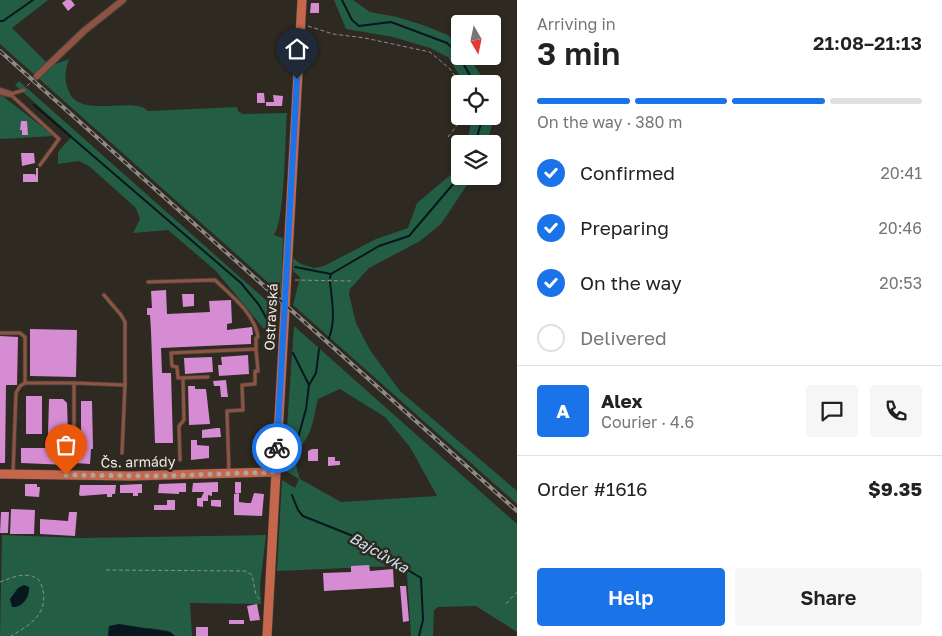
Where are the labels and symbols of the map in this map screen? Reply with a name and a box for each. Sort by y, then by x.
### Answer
north arrow [451,15,501,65]
pin [276,28,318,79]
street label: Ostravská [260,283,281,351]
courier [252,423,302,473]
pin [45,424,87,475]
street label: Čs. armády [100,452,176,471]
water label: Bajcůvka [346,528,413,577]

